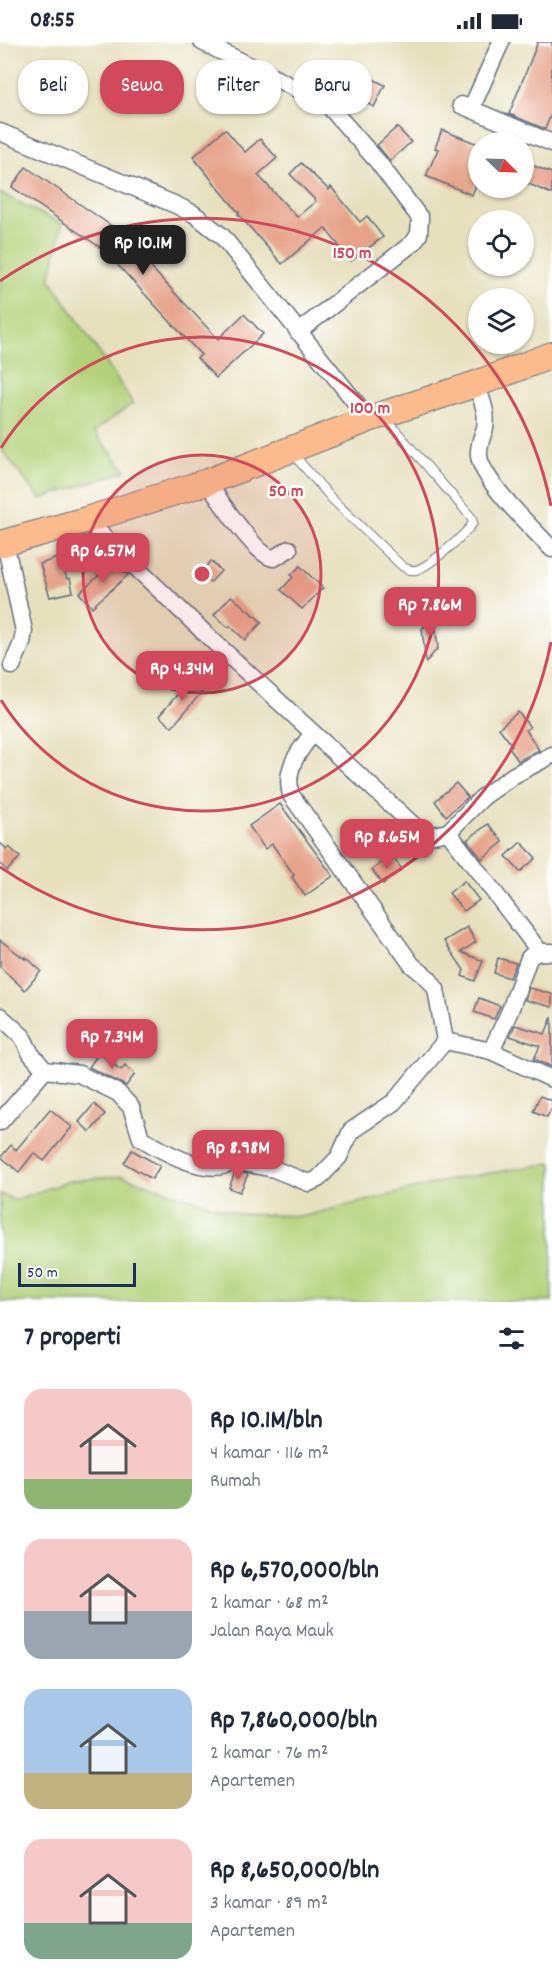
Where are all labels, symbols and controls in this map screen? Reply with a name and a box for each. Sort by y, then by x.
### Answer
text: 08:55 [30,6,75,37]
chip: Beli [18,60,88,114]
chip: Sewa [100,60,184,114]
chip: Filter [196,60,281,114]
chip: Baru [293,60,372,114]
north arrow [468,132,534,198]
map controls [468,132,534,354]
button: locate [468,210,534,276]
pin: Rp 10.1M [81,225,205,276]
text: Rp 10.1M [114,230,172,258]
text: 150 m [333,242,371,267]
button: layers [468,288,534,354]
text: 100 m [350,397,390,422]
text: 50 m [269,480,303,505]
pin: Rp 6.57M [41,533,165,584]
text: Rp 6.57M [70,538,136,566]
centre of rings [192,564,212,584]
pin: Rp 7.86M [368,587,492,638]
text: Rp 7.86M [398,592,462,620]
pin: Rp 4.34M [120,651,244,702]
text: Rp 4.34M [150,656,214,684]
pin: Rp 8.65M [325,819,449,870]
text: Rp 8.65M [354,824,420,852]
pin: Rp 7.34M [50,1019,174,1070]
text: Rp 7.34M [80,1024,144,1052]
pin: Rp 8.98M [176,1130,300,1181]
text: Rp 8.98M [206,1135,270,1163]
scale bar [18,1260,136,1288]
text: 50 m [27,1262,58,1285]
text: 7 properti [24,1320,121,1357]
icon: filters [495,1322,528,1355]
text: Rp 10.1M/bln [210,1403,323,1440]
icon: home [72,1413,144,1485]
text: 4 kamar · 116 m² [210,1440,329,1468]
text: Rumah [210,1468,261,1496]
text: Rp 6,570,000/bln [210,1553,379,1590]
icon: home [72,1563,144,1635]
text: 2 kamar · 68 m² [210,1590,329,1618]
text: Jalan Raya Mauk [210,1618,334,1646]
text: Rp 7,860,000/bln [210,1703,377,1740]
icon: home [72,1713,144,1785]
text: 2 kamar · 76 m² [210,1740,328,1768]
text: Apartemen [210,1768,295,1796]
text: Rp 8,650,000/bln [210,1853,379,1890]
icon: home [72,1863,144,1935]
text: 3 kamar · 89 m² [210,1890,328,1918]
text: Apartemen [210,1918,295,1946]

